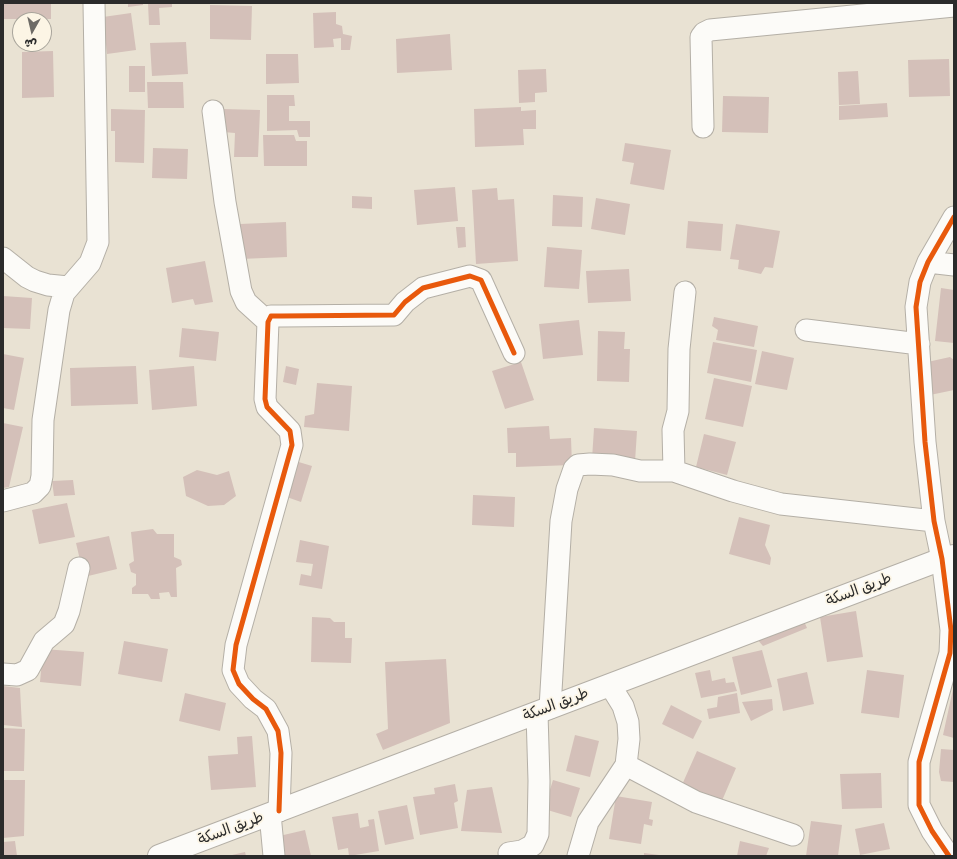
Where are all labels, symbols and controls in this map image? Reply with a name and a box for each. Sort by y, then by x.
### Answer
north arrow [12,12,52,52]
text: ش [24,36,37,51]
street label: طريق السكة [824,569,894,611]
street label: طريق السكة [521,684,591,726]
street label: طريق السكة [196,808,266,850]

